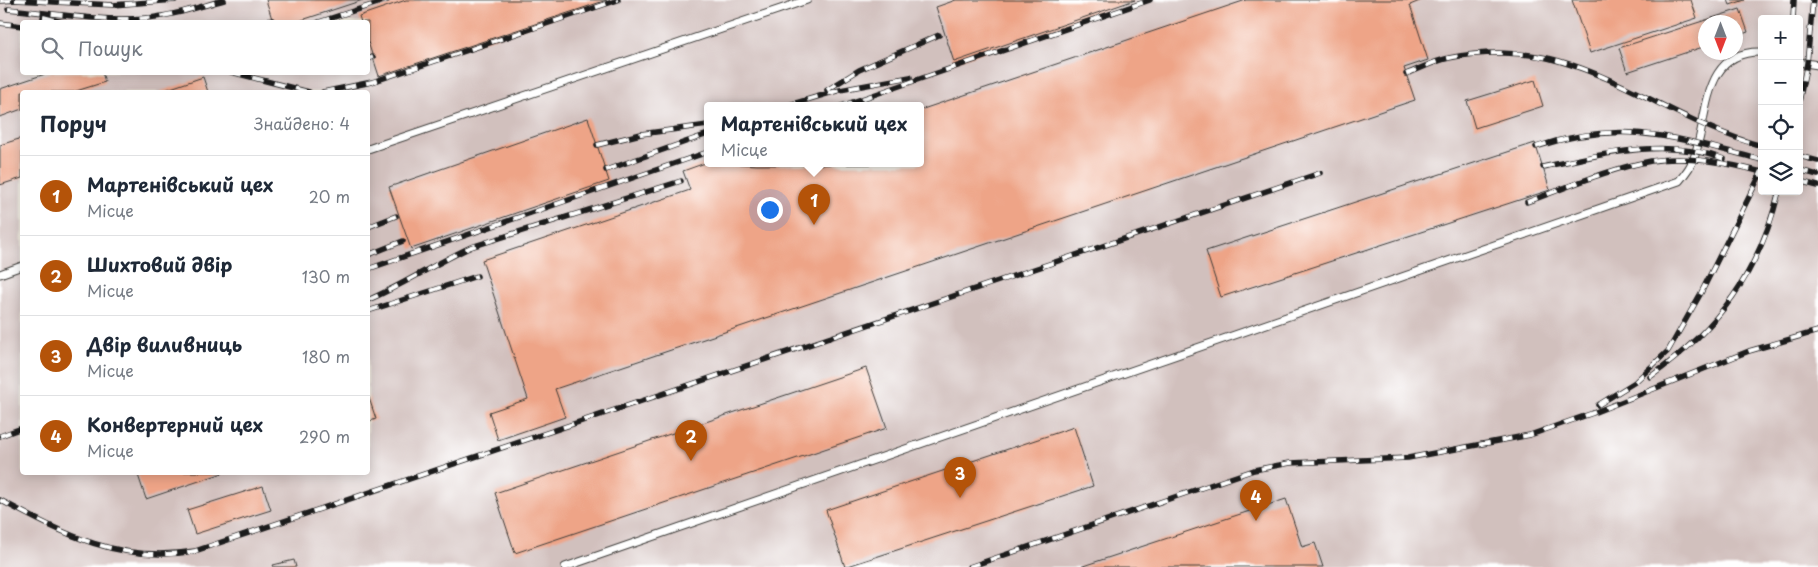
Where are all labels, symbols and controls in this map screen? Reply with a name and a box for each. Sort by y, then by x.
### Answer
north arrow [1698,15,1743,60]
map controls [1758,15,1803,195]
button: + [1758,15,1803,60]
search box [20,20,370,75]
icon: search [38,34,66,62]
text: Пошук [78,34,143,62]
button: − [1758,60,1803,105]
popup [704,102,924,167]
button: locate [1758,105,1803,150]
text: Поруч [40,107,107,139]
text: Мартенівський цех [721,109,907,137]
text: Знайдено: 4 [254,111,350,135]
text: Місце [721,137,768,161]
button: layers [1758,150,1803,195]
text: Мартенівський цех [87,170,273,198]
text: 1 [52,184,60,208]
text: 20 m [309,184,350,208]
pin: 1 [798,184,830,225]
your location [757,197,783,223]
text: Місце [87,198,134,222]
text: Шихтовий двір [87,250,232,278]
text: 2 [50,264,62,288]
text: 130 m [302,264,350,288]
text: Місце [87,278,134,302]
text: Двір виливниць [87,330,242,358]
text: 3 [51,344,61,368]
text: 180 m [302,344,350,368]
text: Місце [87,358,134,382]
text: Конвертерний цех [87,410,263,438]
pin: 2 [675,420,707,461]
text: 4 [51,424,61,448]
text: 290 m [299,424,350,448]
text: Місце [87,438,134,462]
pin: 3 [944,457,976,498]
pin: 4 [1240,480,1272,521]

